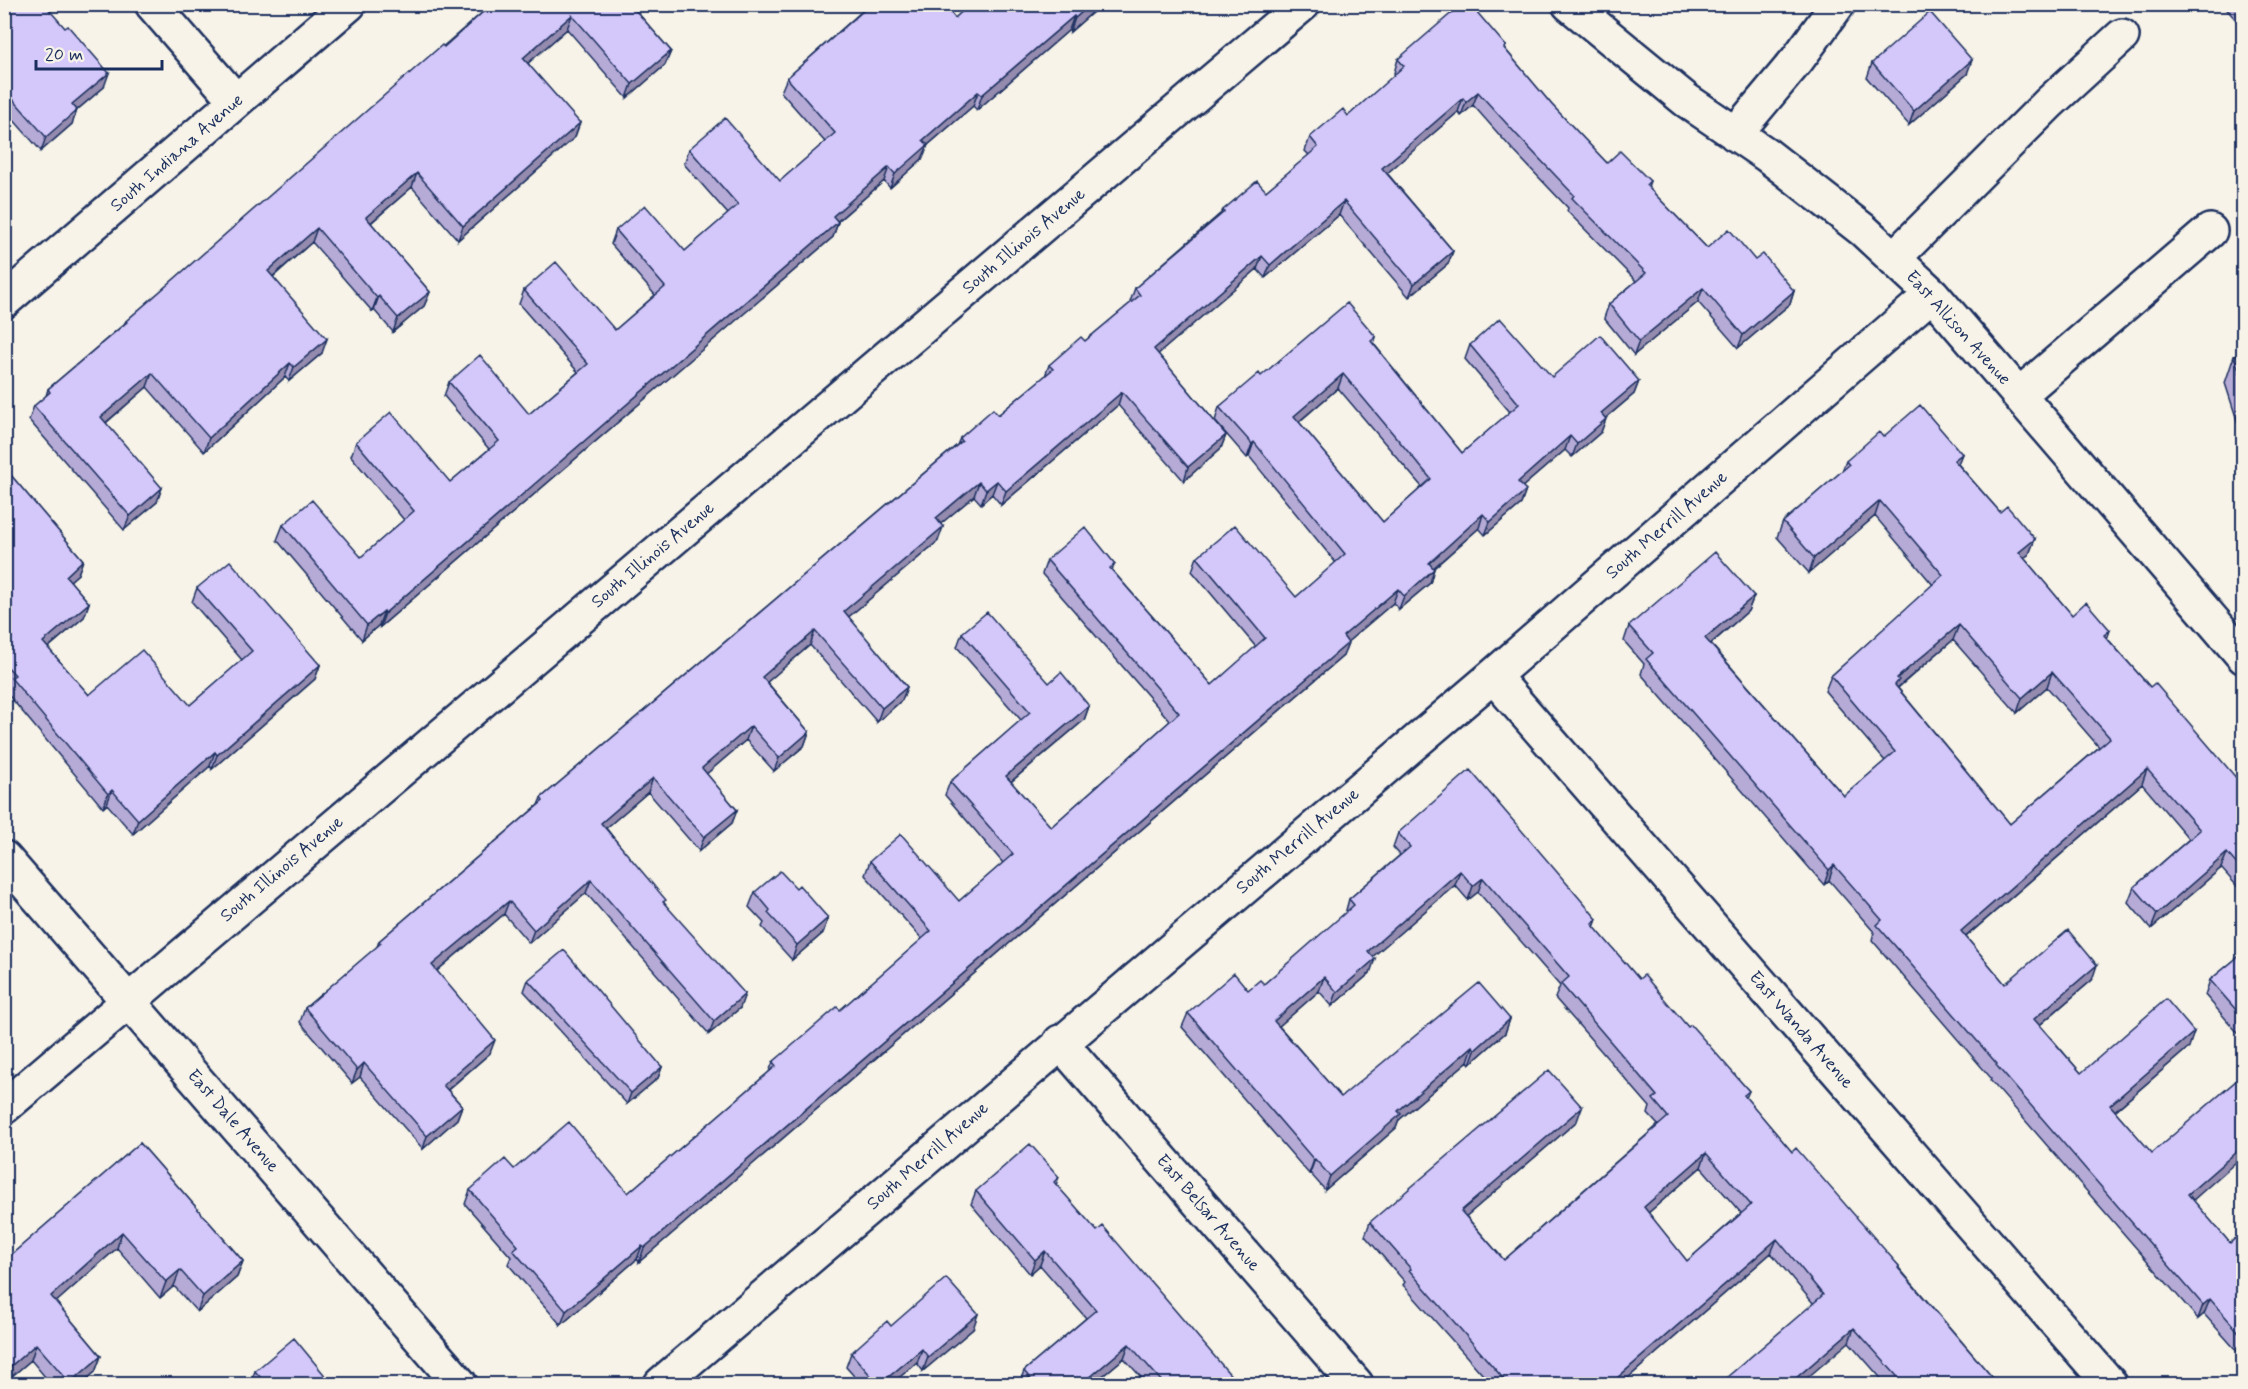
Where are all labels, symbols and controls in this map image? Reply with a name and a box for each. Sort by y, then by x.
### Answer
scale bar [36,33,162,71]
text: 20 m [45,43,83,67]
street label: South Indiana Avenue [105,89,249,217]
street label: South Illinois Avenue [957,182,1091,300]
street label: East Allison Avenue [1900,265,2016,391]
street label: South Merrill Avenue [1601,465,1733,585]
street label: South Illinois Avenue [586,496,720,614]
street label: South Merrill Avenue [1231,782,1365,900]
street label: South Illinois Avenue [215,810,349,928]
street label: East Wanda Avenue [1743,966,1859,1094]
street label: East Dale Avenue [181,1064,285,1178]
street label: South Merrill Avenue [862,1096,994,1216]
street label: East Belsar Avenue [1150,1149,1266,1277]

